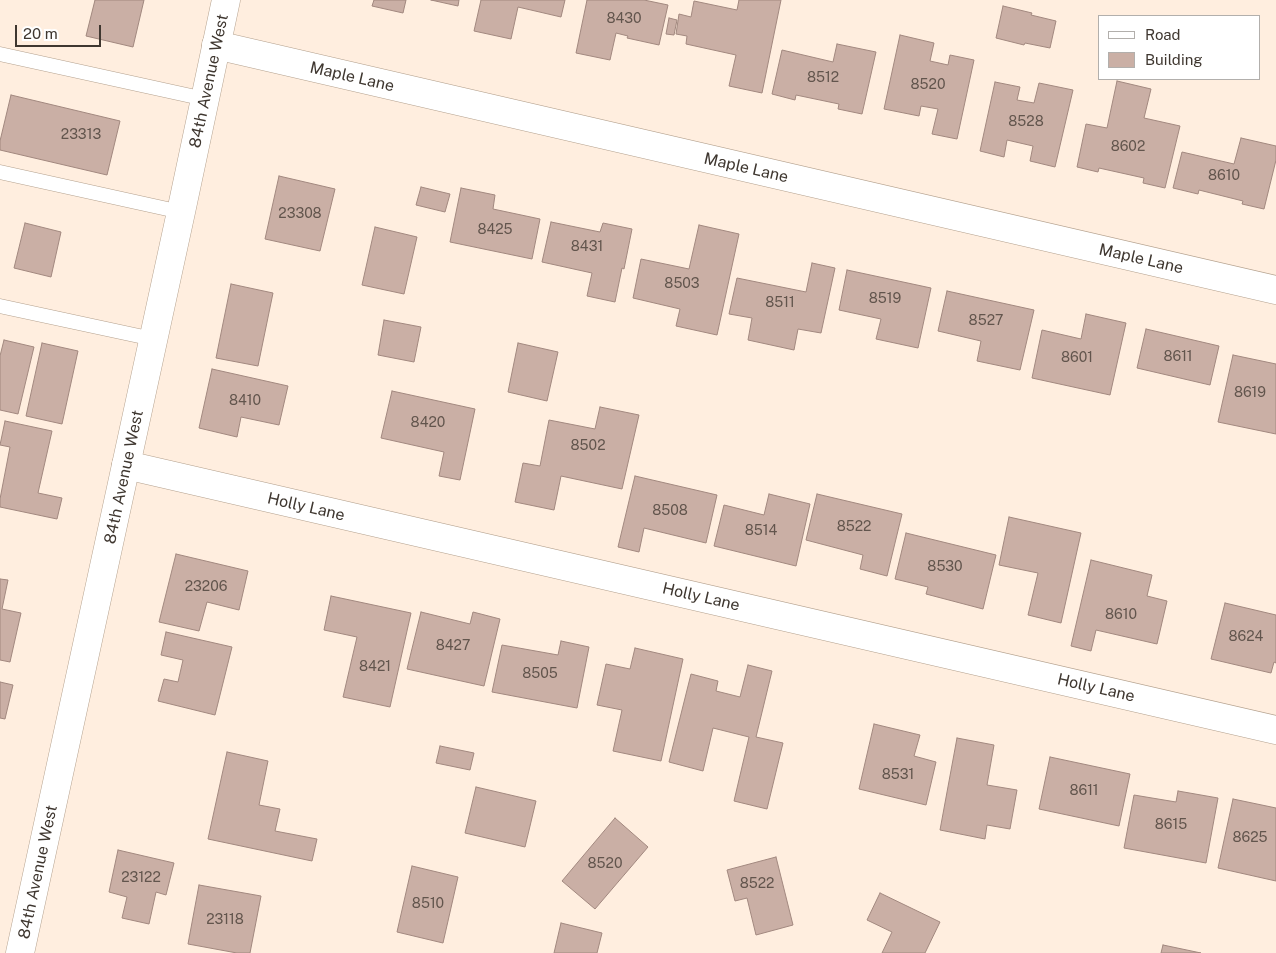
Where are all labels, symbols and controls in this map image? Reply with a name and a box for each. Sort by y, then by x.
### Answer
house number: 8430 [606,11,642,27]
street label: 84th Avenue West [185,12,233,150]
scale bar [18,15,104,47]
legend [1098,15,1261,80]
text: 20 m [23,25,58,42]
text: Road [1145,26,1181,43]
text: Building [1145,51,1203,68]
street label: Maple Lane [308,58,396,96]
house number: 8512 [807,70,839,86]
house number: 8520 [911,77,945,93]
house number: 8528 [1008,114,1044,130]
house number: 23313 [61,127,101,143]
house number: 8602 [1111,139,1145,155]
street label: Maple Lane [702,149,790,187]
house number: 8610 [1208,168,1240,184]
house number: 23308 [278,206,322,222]
house number: 8425 [477,222,513,238]
house number: 8431 [571,239,603,255]
street label: Maple Lane [1097,240,1185,278]
house number: 8503 [664,276,700,292]
house number: 8519 [869,291,901,307]
house number: 8511 [765,295,795,311]
house number: 8527 [969,313,1003,329]
house number: 8611 [1163,349,1193,365]
house number: 8601 [1061,350,1093,366]
house number: 8619 [1234,385,1266,401]
house number: 8410 [229,393,261,409]
street label: 84th Avenue West [100,408,148,546]
house number: 8420 [411,415,445,431]
house number: 8502 [571,438,605,454]
street label: Holly Lane [265,489,347,525]
house number: 8508 [652,503,688,519]
house number: 8522 [837,519,871,535]
house number: 8514 [745,523,777,539]
house number: 8530 [927,559,963,575]
house number: 23206 [185,579,227,595]
street label: Holly Lane [660,579,742,615]
house number: 8610 [1105,607,1137,623]
house number: 8624 [1229,629,1263,645]
house number: 8427 [436,638,470,654]
house number: 8421 [359,659,391,675]
house number: 8505 [522,666,558,682]
street label: Holly Lane [1055,670,1137,706]
house number: 8531 [882,767,914,783]
house number: 8611 [1069,783,1099,799]
street label: 84th Avenue West [14,803,62,941]
house number: 8615 [1155,817,1187,833]
house number: 8625 [1233,830,1267,846]
house number: 8520 [588,856,622,872]
house number: 23122 [121,870,161,886]
house number: 8522 [740,876,774,892]
house number: 8510 [412,896,444,912]
house number: 23118 [206,912,244,928]

